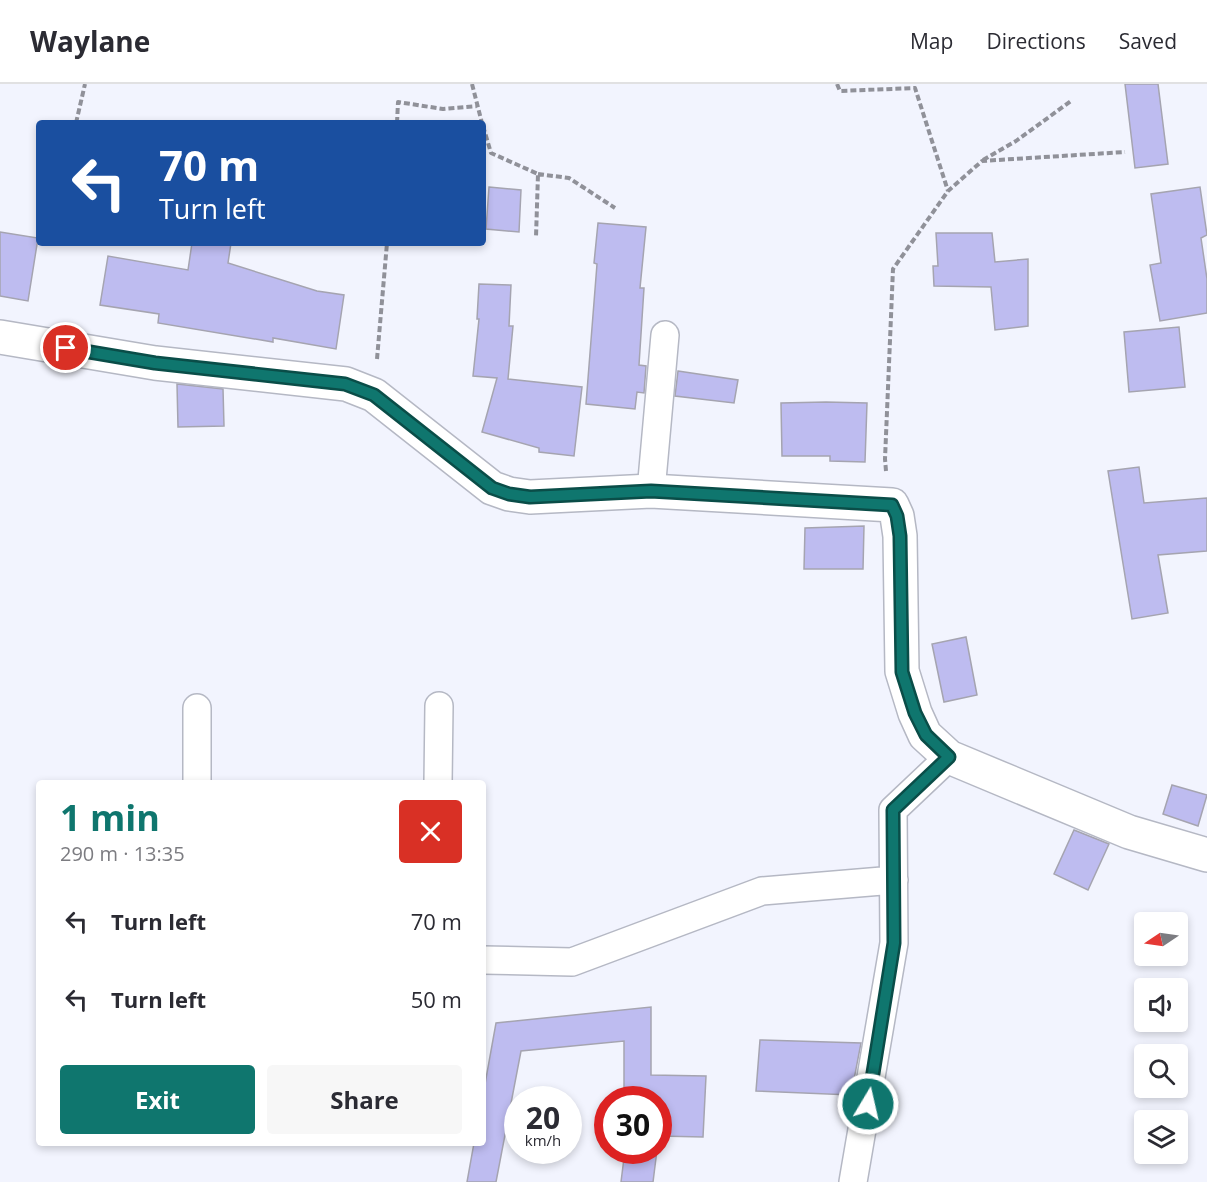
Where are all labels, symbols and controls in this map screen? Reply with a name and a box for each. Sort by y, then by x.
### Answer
text: Waylane [30,22,150,60]
text: Map [910,27,953,55]
text: Directions [986,27,1086,55]
text: Saved [1119,27,1177,55]
text: 70 m [159,136,259,193]
icon: left [60,144,138,222]
text: Turn left [159,190,266,227]
pin [40,322,91,373]
icon: arrive [49,331,82,364]
text: 1 min [60,793,160,842]
button: close [399,800,462,863]
text: 290 m · 13:35 [60,840,185,867]
icon: left [60,905,93,938]
text: Turn left [111,906,206,936]
text: 70 m [411,906,462,936]
north arrow [1134,912,1188,966]
map controls [1134,912,1188,1164]
button: sound [1134,978,1188,1032]
icon: left [60,983,93,1016]
text: Turn left [111,984,206,1014]
text: 50 m [411,984,462,1014]
button: search [1134,1044,1188,1098]
button: Exit [60,1065,255,1134]
button: Share [267,1065,462,1134]
position arrow [836,1072,900,1136]
speed limit sign: 30 [594,1086,672,1164]
text: 20 [526,1097,560,1138]
button: layers [1134,1110,1188,1164]
text: km/h [525,1130,561,1150]

